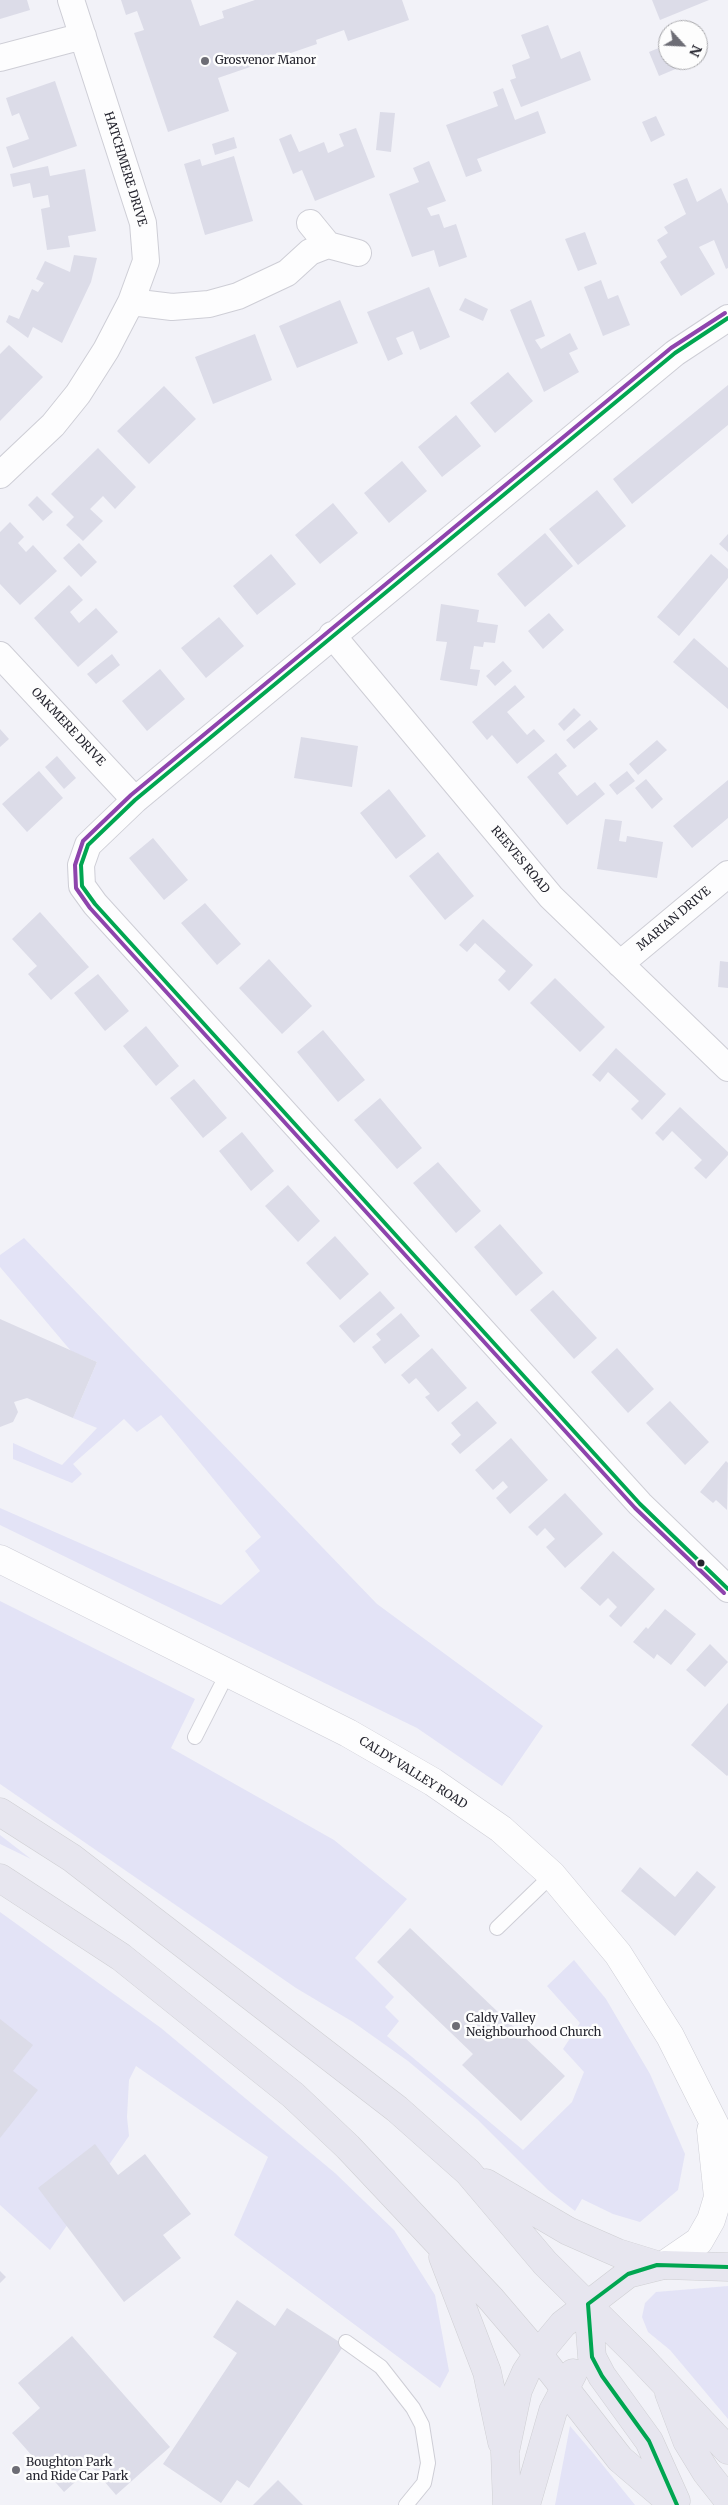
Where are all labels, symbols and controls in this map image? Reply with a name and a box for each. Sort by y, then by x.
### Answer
north arrow [658,20,708,70]
text: N [685,42,706,60]
place label: Grosvenor Manor [215,54,316,68]
marker: Grosvenor Manor [199,55,211,67]
street label: HATCHMERE DRIVE [101,110,149,228]
street label: OAKMERE DRIVE [28,685,108,769]
street label: REEVES ROAD [488,823,552,897]
street label: MARIAN DRIVE [634,884,714,954]
unlabelled marker [696,1558,706,1568]
street label: CALDY VALLEY ROAD [356,1734,470,1812]
place label: Caldy Valley Neighbourhood Church [466,2012,602,2040]
marker: Caldy Valley Neighbourhood Church [450,2020,462,2032]
place label: Boughton Park and Ride Car Park [26,2456,128,2484]
marker: Boughton Park and Ride Car Park [10,2464,22,2476]

